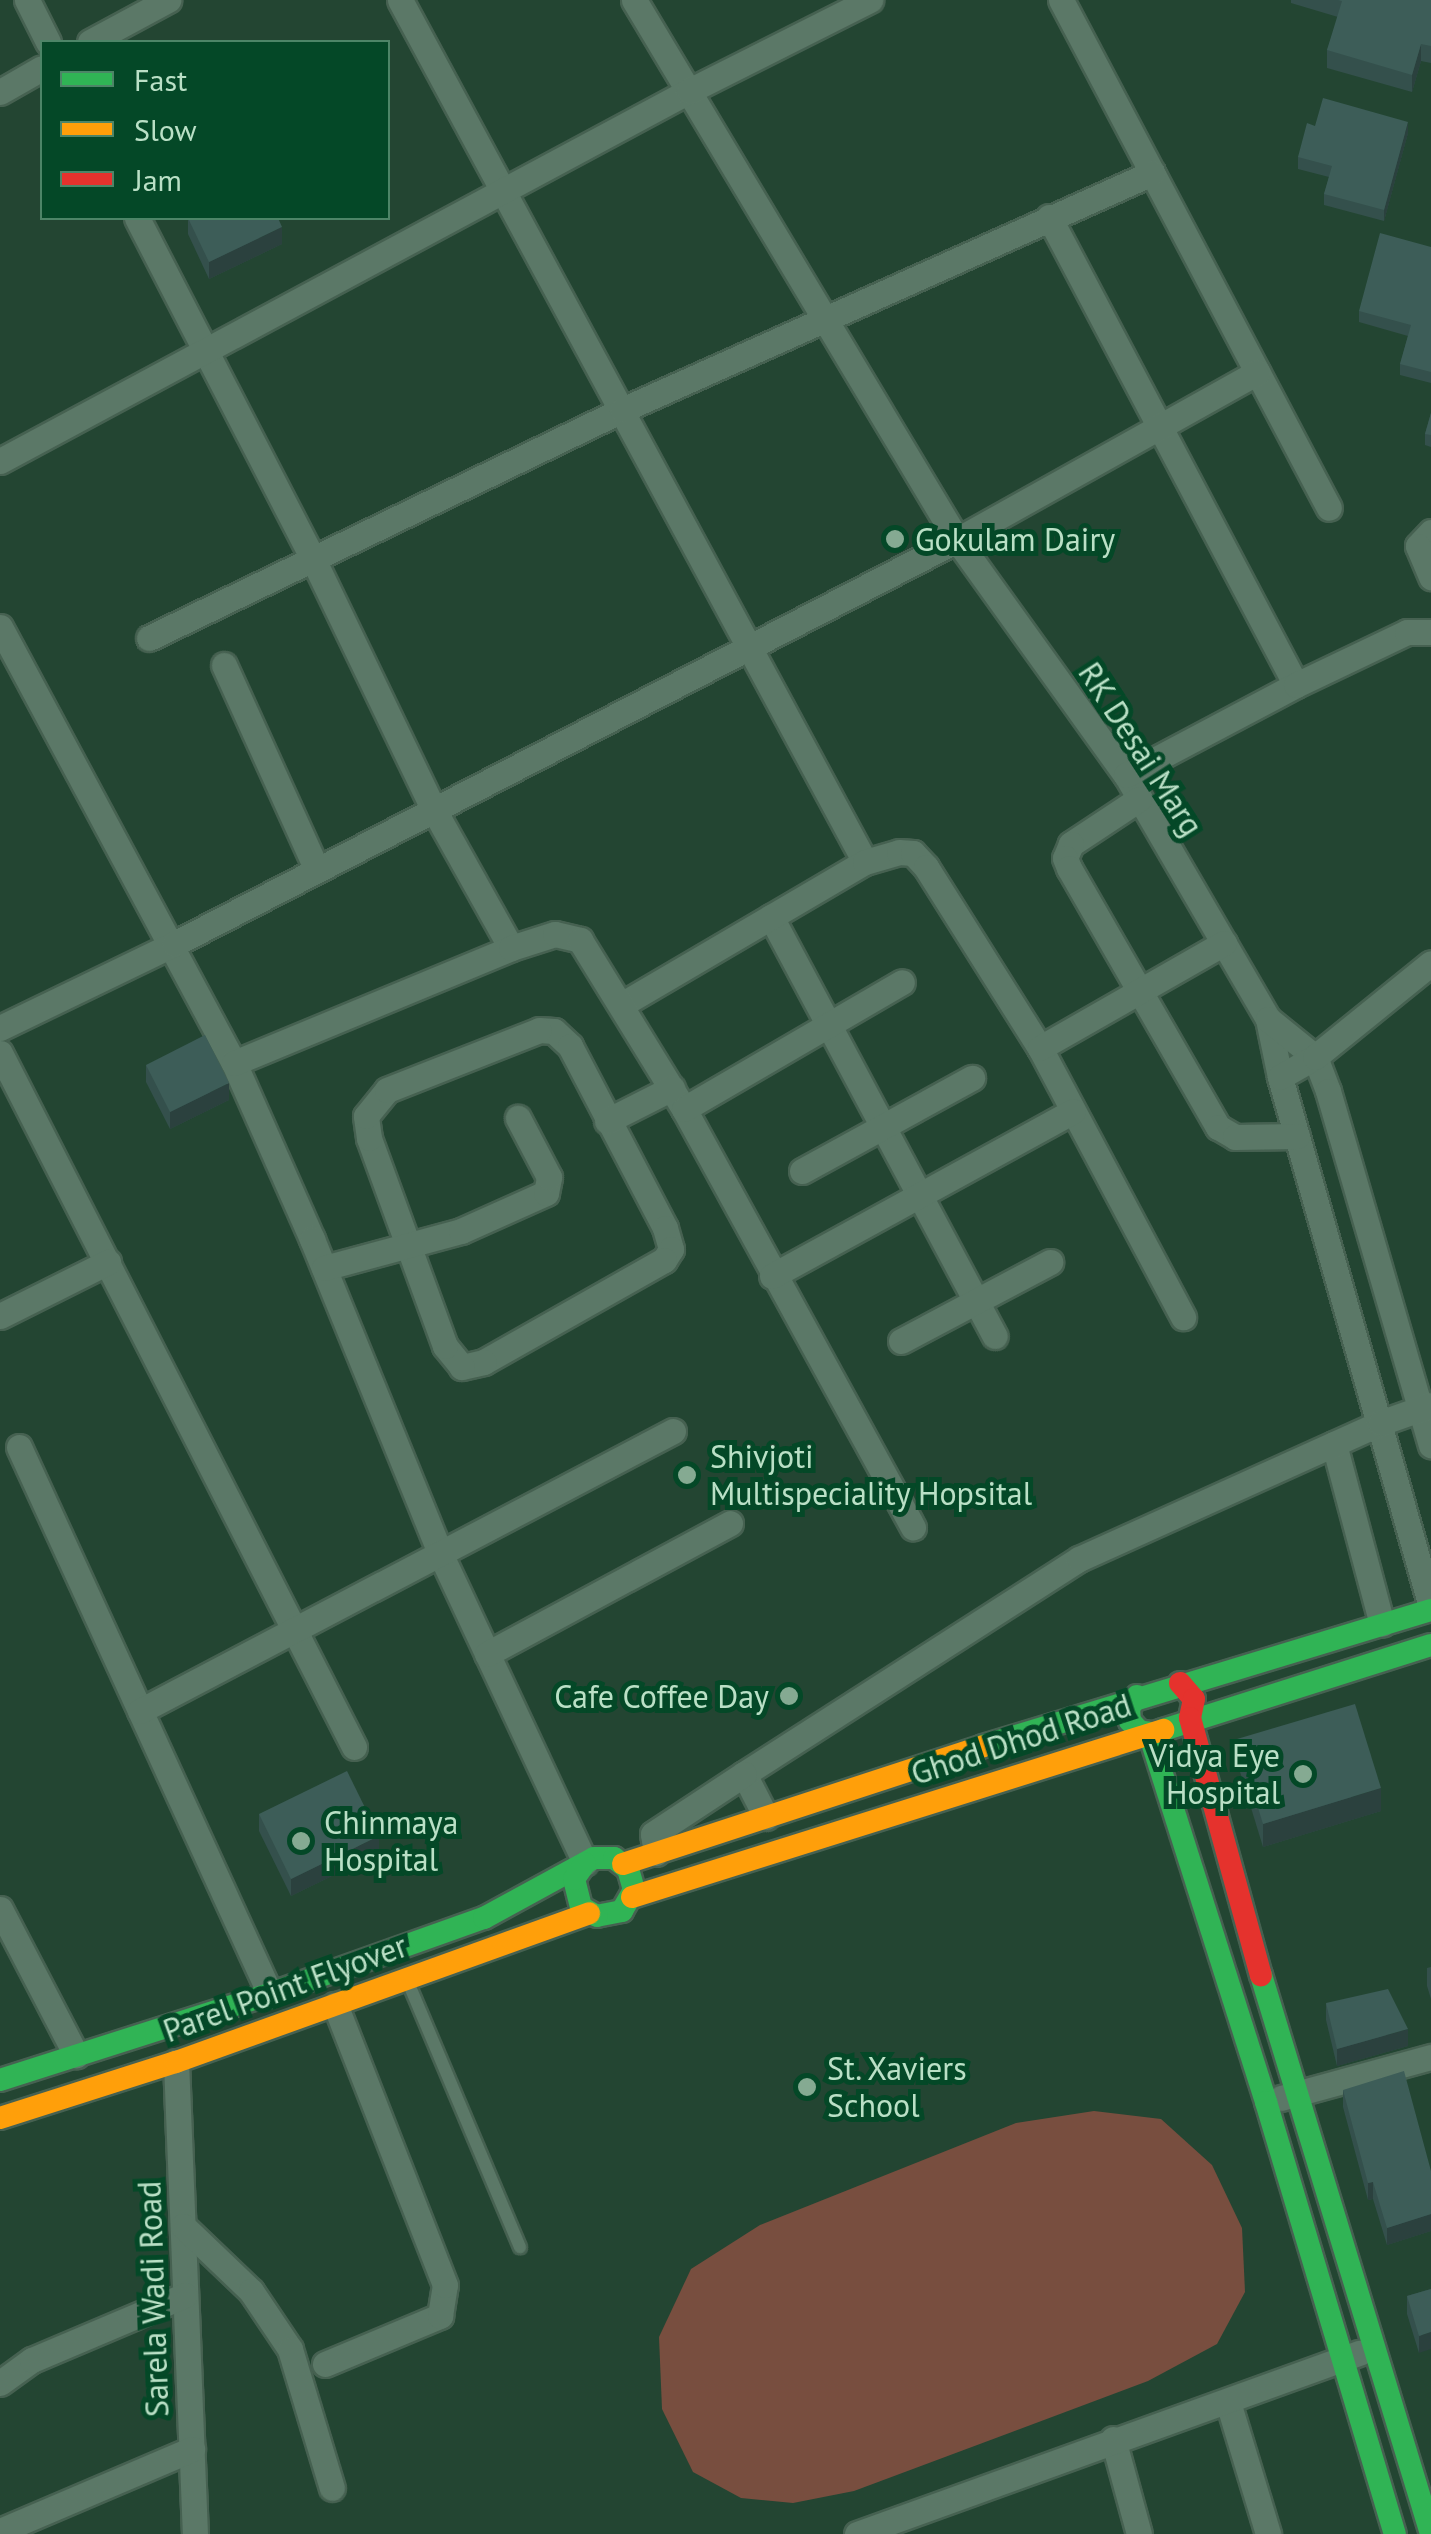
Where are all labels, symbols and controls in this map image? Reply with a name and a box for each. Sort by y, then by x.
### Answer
legend [40,40,390,220]
text: Fast [134,60,187,99]
text: Slow [134,110,197,149]
text: Jam [134,160,182,199]
place label: Gokulam Dairy [915,520,1115,558]
marker: Gokulam Dairy [884,528,906,550]
street label: RK Desai Marg [1070,655,1212,843]
place label: Shivjoti Multispeciality Hopsital [710,1438,1033,1513]
marker: Shivjoti Multispeciality Hopsital [674,1462,700,1488]
place label: Cafe Coffee Day [554,1677,769,1715]
marker: Cafe Coffee Day [778,1685,800,1707]
street label: Ghod Dhod Road [906,1685,1136,1793]
place label: Vidya Eye Hospital [1149,1737,1280,1812]
marker: Vidya Eye Hospital [1290,1761,1316,1787]
place label: Chinmaya Hospital [324,1804,458,1879]
marker: Chinmaya Hospital [288,1828,314,1854]
street label: Parel Point Flyover [158,1926,412,2050]
place label: St. Xaviers School [827,2050,970,2125]
marker: St. Xaviers School [796,2076,818,2098]
street label: Sarela Wadi Road [130,2180,176,2418]

